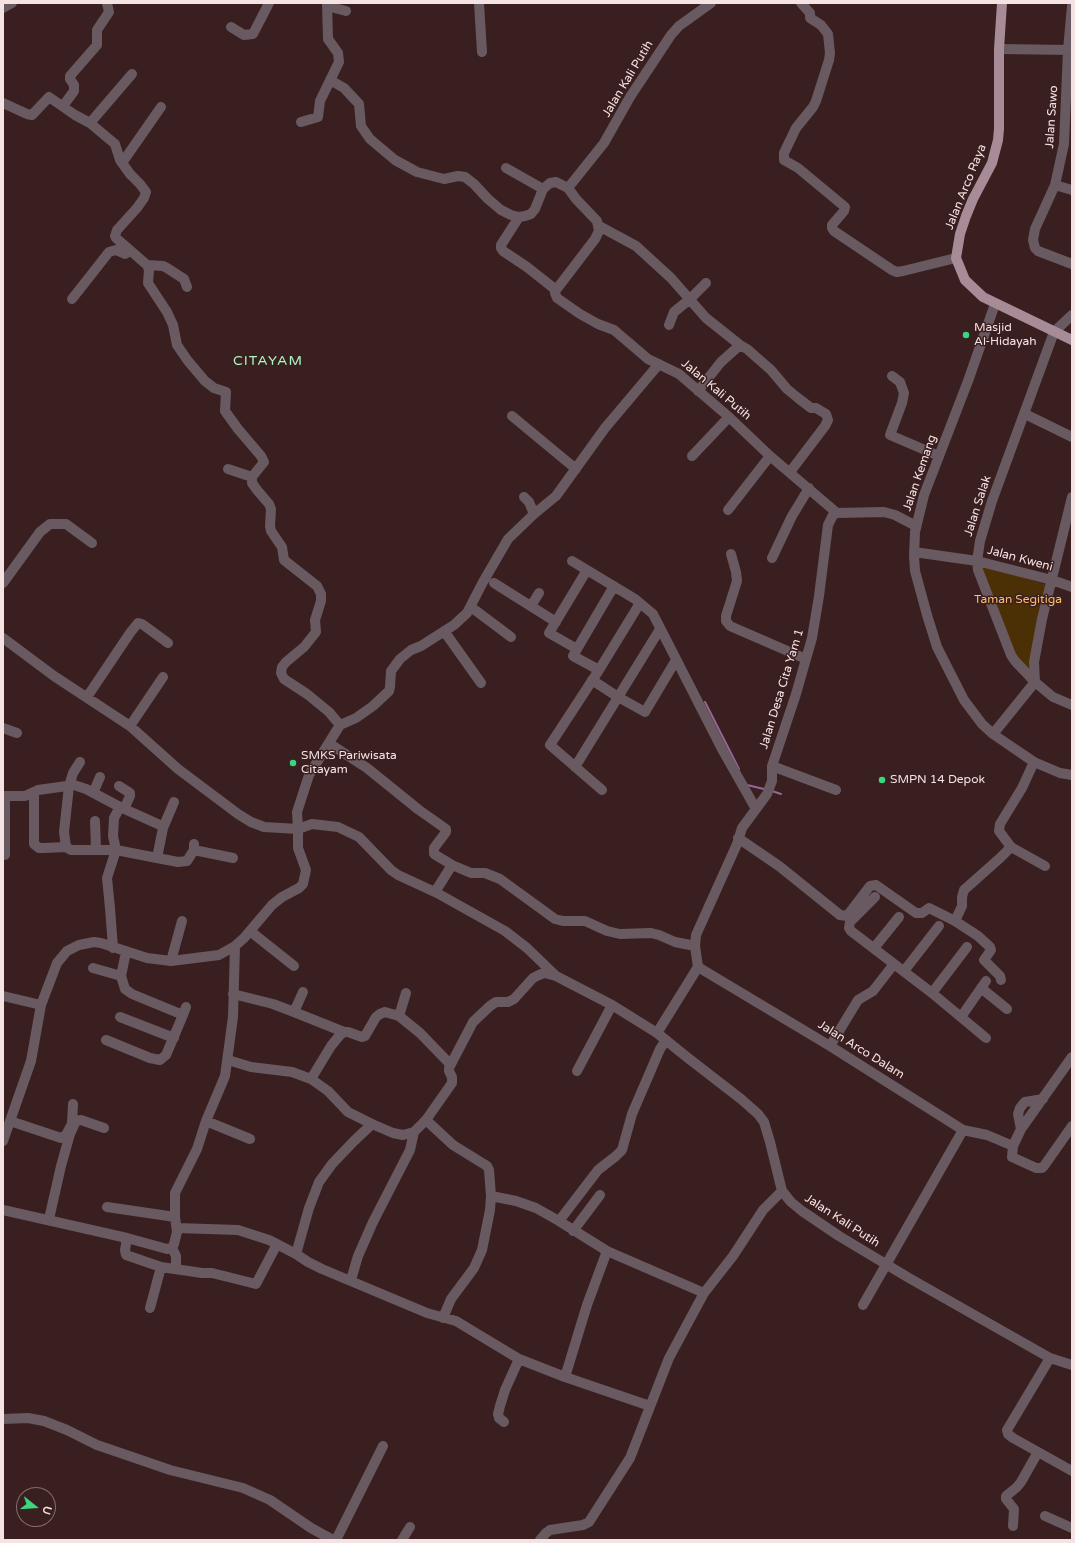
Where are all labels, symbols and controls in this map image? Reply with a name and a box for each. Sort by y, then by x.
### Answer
street label: Jalan Kali Putih [600,38,656,120]
street label: Jalan Sawo [1043,85,1061,149]
street label: Jalan Arco Raya [942,142,990,232]
place label: Masjid Al-Hidayah [974,321,1037,349]
marker: Masjid Al-Hidayah [961,330,971,340]
district label: CITAYAM [233,353,303,369]
street label: Jalan Kali Putih [678,357,754,423]
street label: Jalan Kemang [900,433,940,513]
street label: Jalan Salak [961,474,995,538]
street label: Jalan Kweni [986,543,1054,575]
park label: Taman Segitiga [974,593,1062,607]
street label: Jalan Desa Cita Yam 1 [757,627,807,751]
place label: SMKS Pariwisata Citayam [301,749,397,777]
marker: SMKS Pariwisata Citayam [288,758,298,768]
place label: SMPN 14 Depok [890,773,985,787]
marker: SMPN 14 Depok [877,775,887,785]
street label: Jalan Arco Dalam [815,1018,907,1082]
street label: Jalan Kali Putih [802,1191,882,1251]
north arrow [16,1487,56,1527]
text: U [40,1504,54,1516]

